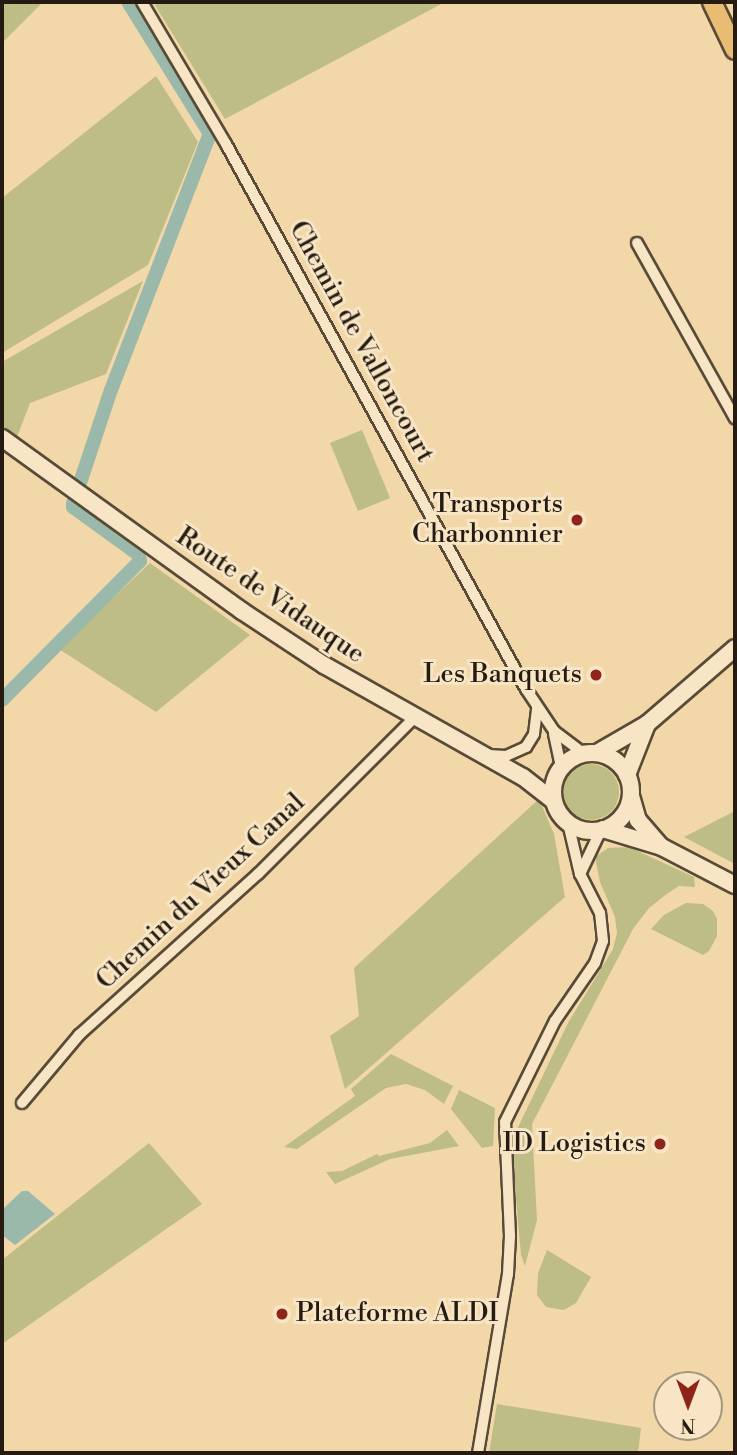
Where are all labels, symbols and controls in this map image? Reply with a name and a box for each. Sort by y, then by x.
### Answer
street label: Chemin de Valloncourt [282,216,440,468]
place label: Transports Charbonnier [412,489,563,550]
marker: Transports Charbonnier [569,512,585,528]
street label: Route de Vidauque [170,521,370,671]
place label: Les Banquets [423,659,582,691]
marker: Les Banquets [588,667,604,683]
street label: Chemin du Vieux Canal [90,787,312,997]
place label: ID Logistics [503,1128,646,1160]
marker: ID Logistics [652,1136,668,1152]
place label: Plateforme ALDI [296,1298,498,1330]
marker: Plateforme ALDI [274,1306,290,1322]
north arrow [653,1371,723,1441]
text: N [680,1413,696,1437]

